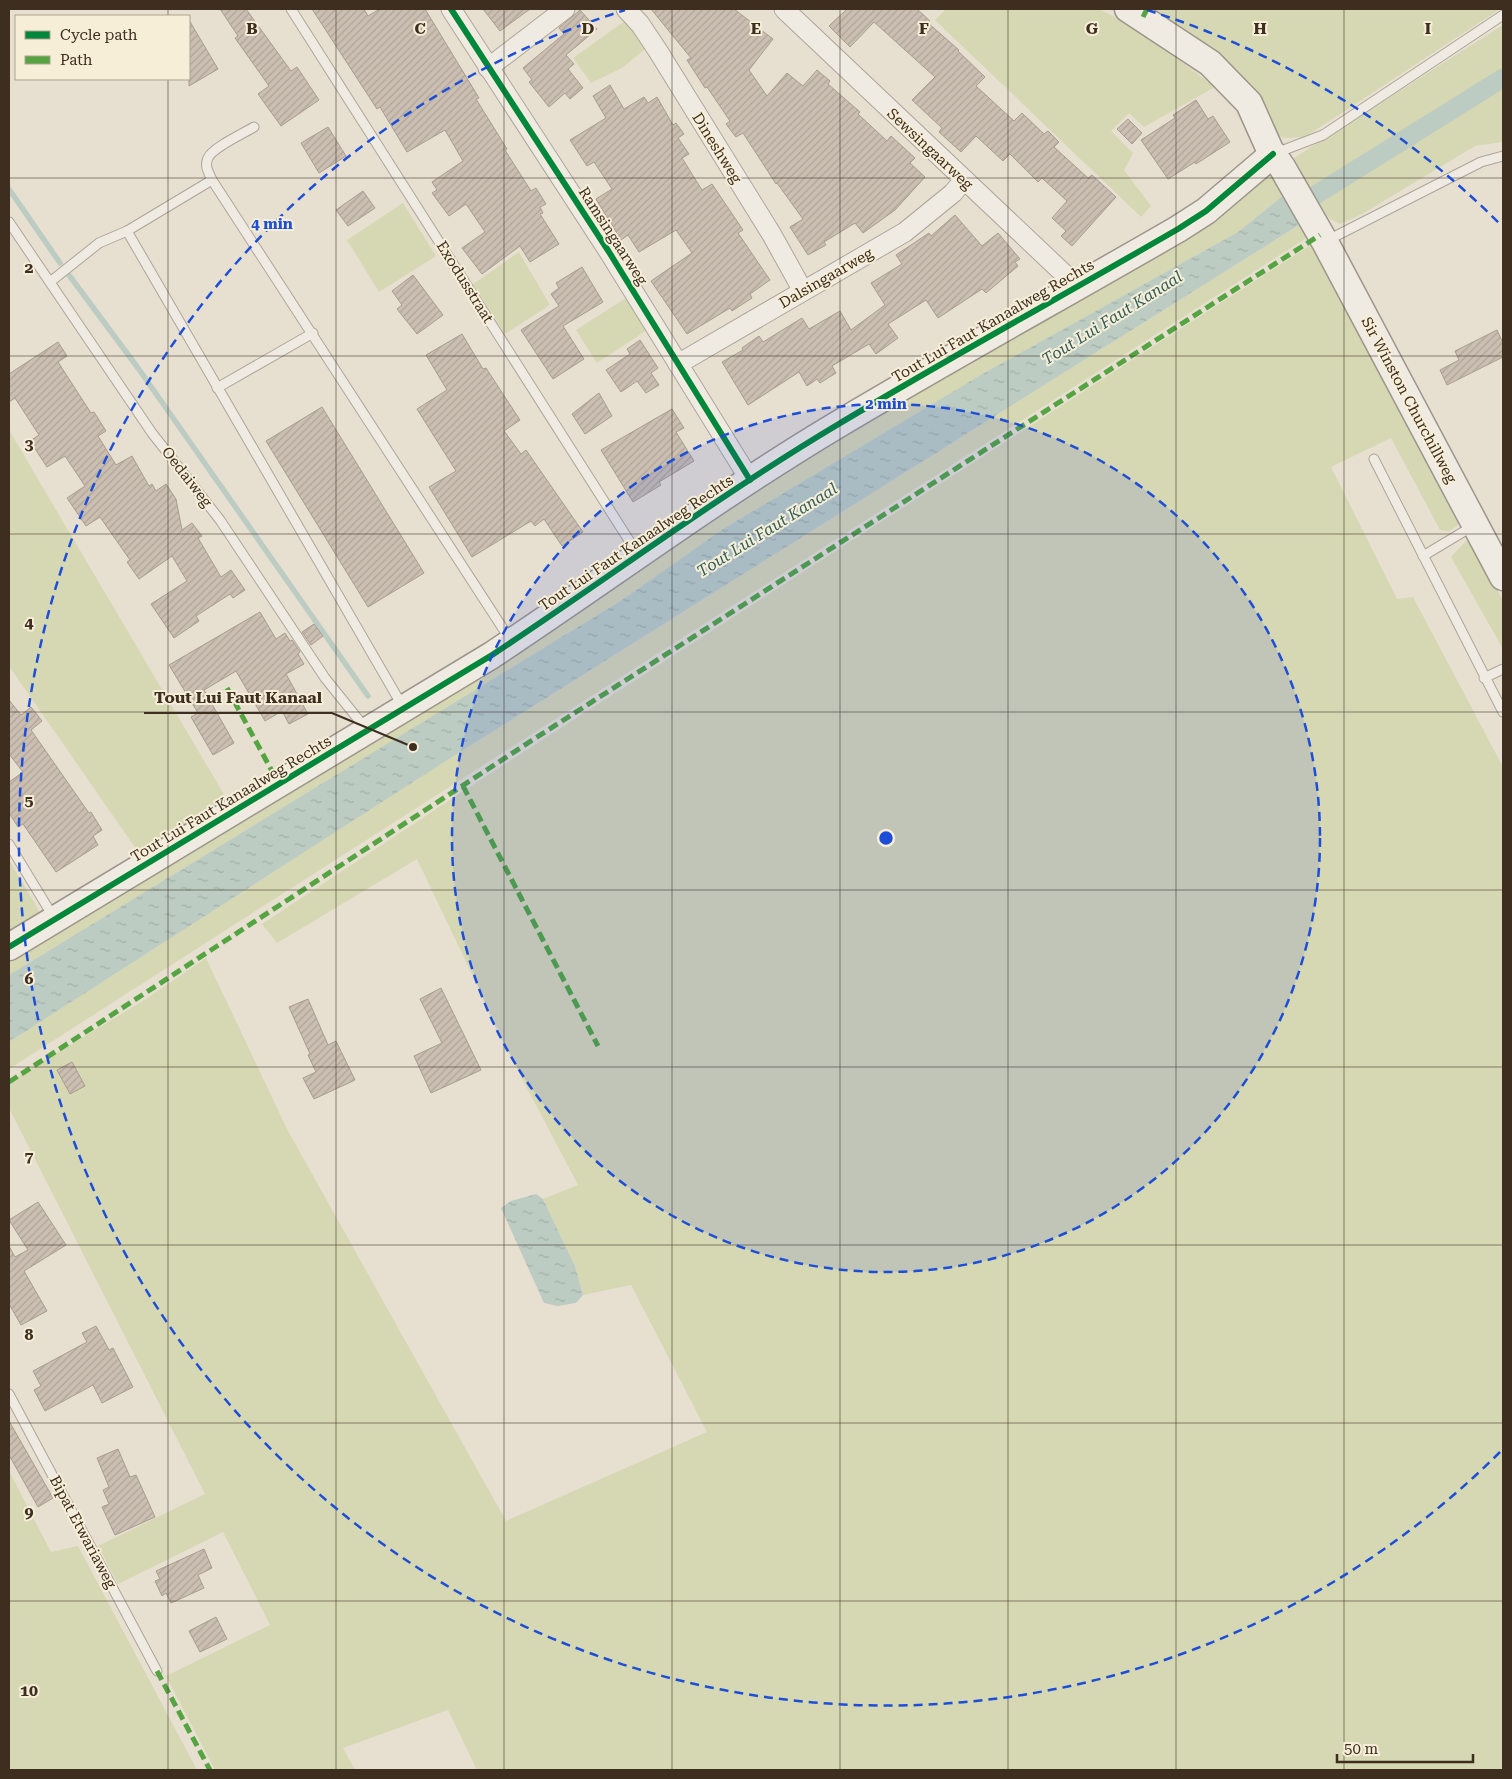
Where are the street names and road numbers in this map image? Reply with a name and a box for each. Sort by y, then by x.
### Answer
street label: Sewsingaarweg [883,104,977,194]
street label: Dineshweg [688,109,746,187]
street label: Ramsingaarweg [575,184,652,289]
street label: Exodusstraat [433,238,498,327]
street label: Dalsingaarweg [776,244,877,312]
street label: Tout Lui Faut Kanaalweg Rechts [889,256,1097,386]
street label: Sir Winston Churchillweg [1357,314,1461,487]
street label: Oedaiweg [158,443,216,511]
street label: Tout Lui Faut Kanaalweg Rechts [535,471,737,615]
street label: Tout Lui Faut Kanaalweg Rechts [128,732,334,866]
street label: Bipat Etwariaweg [46,1473,121,1592]

